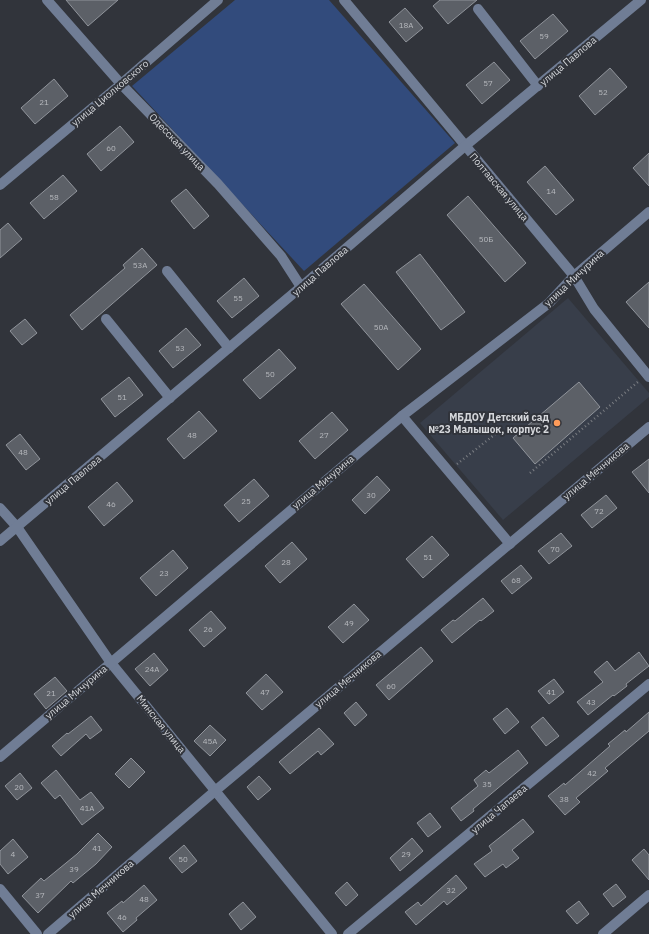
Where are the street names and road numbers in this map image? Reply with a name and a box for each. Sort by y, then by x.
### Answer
street label: улица Павлова [537,33,599,88]
street label: улица Циолковского [69,57,152,129]
street label: Одесская улица [146,111,208,174]
street label: Полтавская улица [467,150,532,224]
street label: улица Павлова [289,243,351,299]
street label: улица Мичурина [541,246,607,309]
street label: улица Мечникова [560,439,632,503]
street label: улица Павлова [42,452,104,507]
street label: улица Мичурина [289,452,357,512]
street label: улица Мечникова [312,647,384,711]
street label: улица Мичурина [42,662,110,722]
street label: Минская улица [134,692,189,756]
street label: улица Чапаева [468,781,530,836]
street label: улица Мечникова [66,857,137,921]

